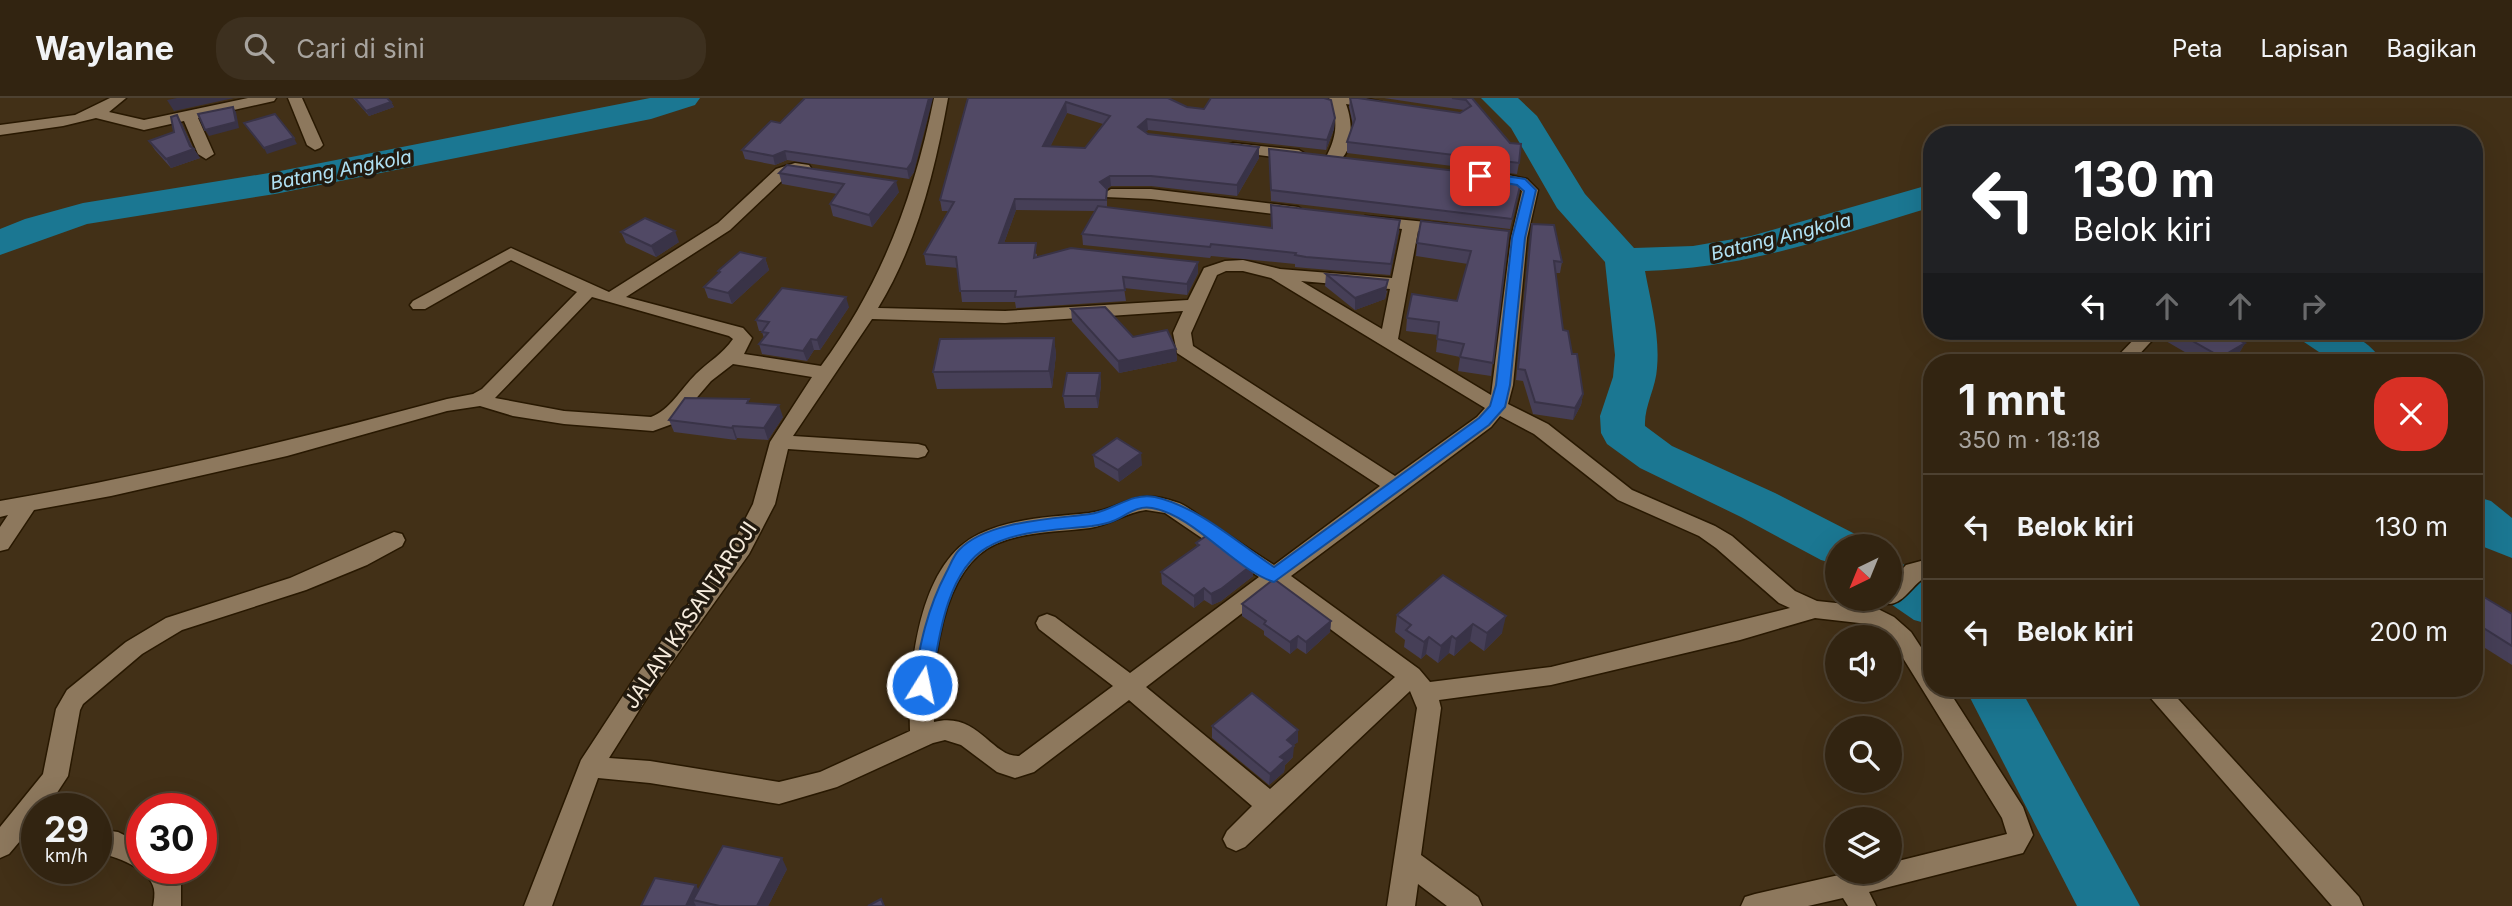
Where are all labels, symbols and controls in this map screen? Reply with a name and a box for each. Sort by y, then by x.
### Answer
search box [216,17,706,80]
text: Waylane [35,28,174,68]
icon: search [240,29,278,67]
text: Cari di sini [296,33,425,64]
text: Peta [2172,34,2223,63]
text: Lapisan [2261,34,2348,63]
text: Bagikan [2386,34,2477,63]
water label: Batang Angkola [268,145,414,195]
pin [1450,146,1510,206]
text: 130 m [2073,150,2215,209]
icon: left [1958,154,2049,245]
icon: arrive [1461,157,1499,195]
water label: Batang Angkola [1708,208,1854,266]
text: Belok kiri [2073,210,2212,249]
icon: left [2075,287,2113,325]
icon: ahead [2148,287,2186,325]
icon: ahead [2221,287,2259,325]
icon: right [2294,287,2332,325]
text: 1 mnt [1958,374,2066,425]
button: close [2374,377,2448,451]
text: 350 m · 18:18 [1958,426,2101,454]
icon: left [1958,508,1996,546]
text: Belok kiri [2017,511,2134,542]
text: 130 m [2375,511,2448,542]
street label: JALAN KASANTAROJI [618,517,762,713]
north arrow [1825,534,1902,611]
map controls [1825,534,1902,884]
icon: left [1958,613,1996,651]
text: Belok kiri [2017,616,2134,647]
text: 200 m [2369,616,2448,647]
button: sound [1825,625,1902,702]
position arrow [885,648,959,722]
button: search [1825,716,1902,793]
speed limit sign: 30 [126,793,217,884]
button: layers [1825,807,1902,884]
text: 29 [44,808,89,850]
text: km/h [45,845,88,866]

